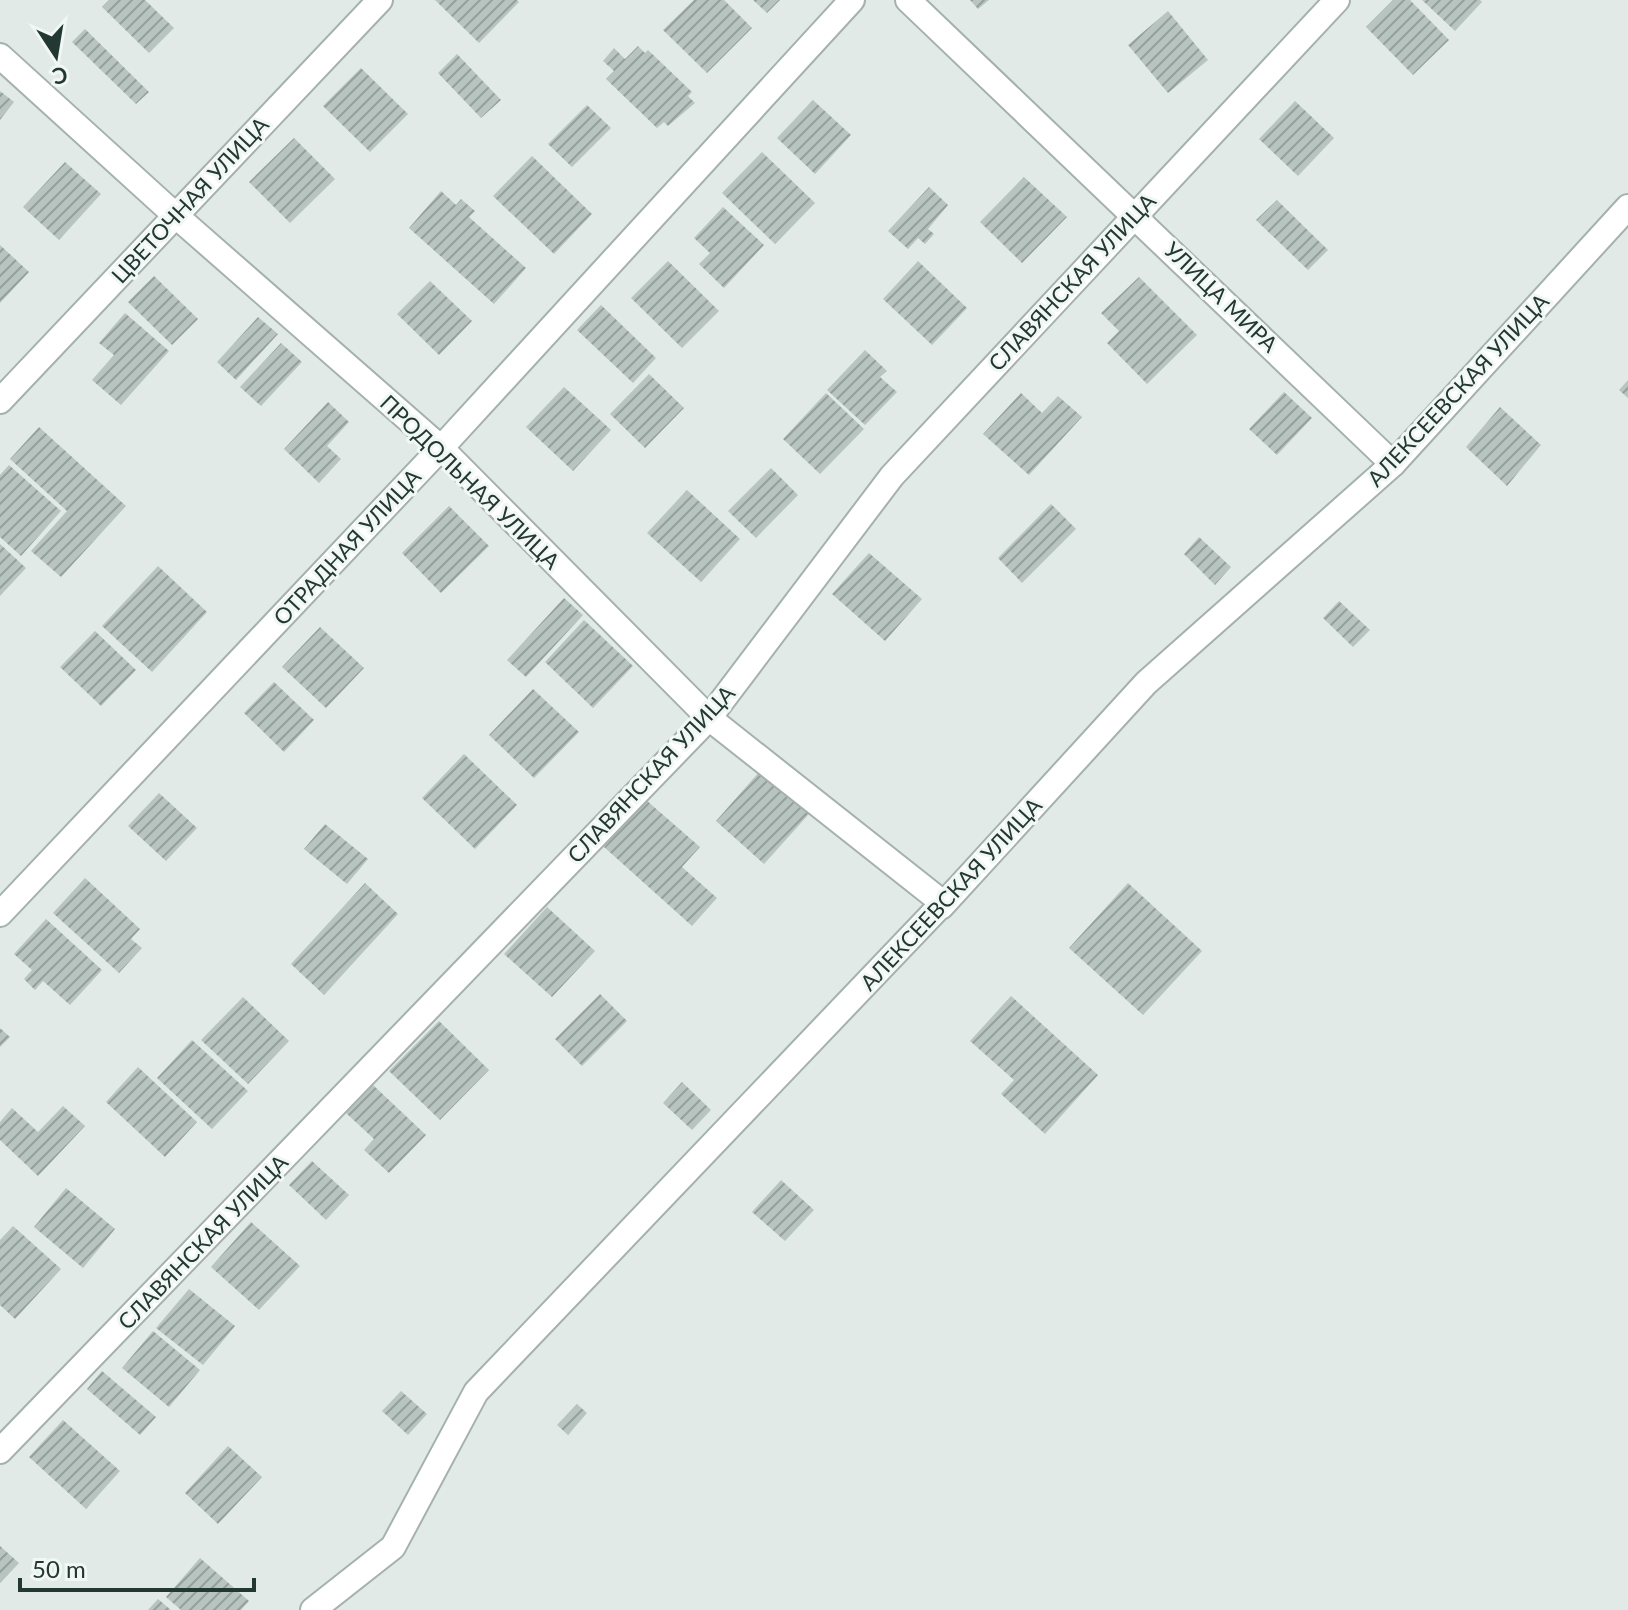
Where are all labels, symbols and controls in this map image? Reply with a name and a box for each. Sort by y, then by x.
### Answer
north arrow [16,16,96,96]
text: С [50,61,70,91]
street label: ЦВЕТОЧНАЯ УЛИЦА [106,111,274,288]
street label: СЛАВЯНСКАЯ УЛИЦА [982,187,1161,376]
street label: УЛИЦА МИРА [1159,236,1284,358]
street label: АЛЕКСЕЕВСКАЯ УЛИЦА [1361,287,1554,492]
street label: ПРОДОЛЬНАЯ УЛИЦА [375,389,566,574]
street label: ОТРАДНАЯ УЛИЦА [267,463,426,630]
street label: СЛАВЯНСКАЯ УЛИЦА [561,679,740,868]
street label: АЛЕКСЕЕВСКАЯ УЛИЦА [854,791,1047,996]
street label: СЛАВЯНСКАЯ УЛИЦА [112,1148,293,1335]
scale bar [20,1542,254,1592]
text: 50 m [32,1554,86,1583]

